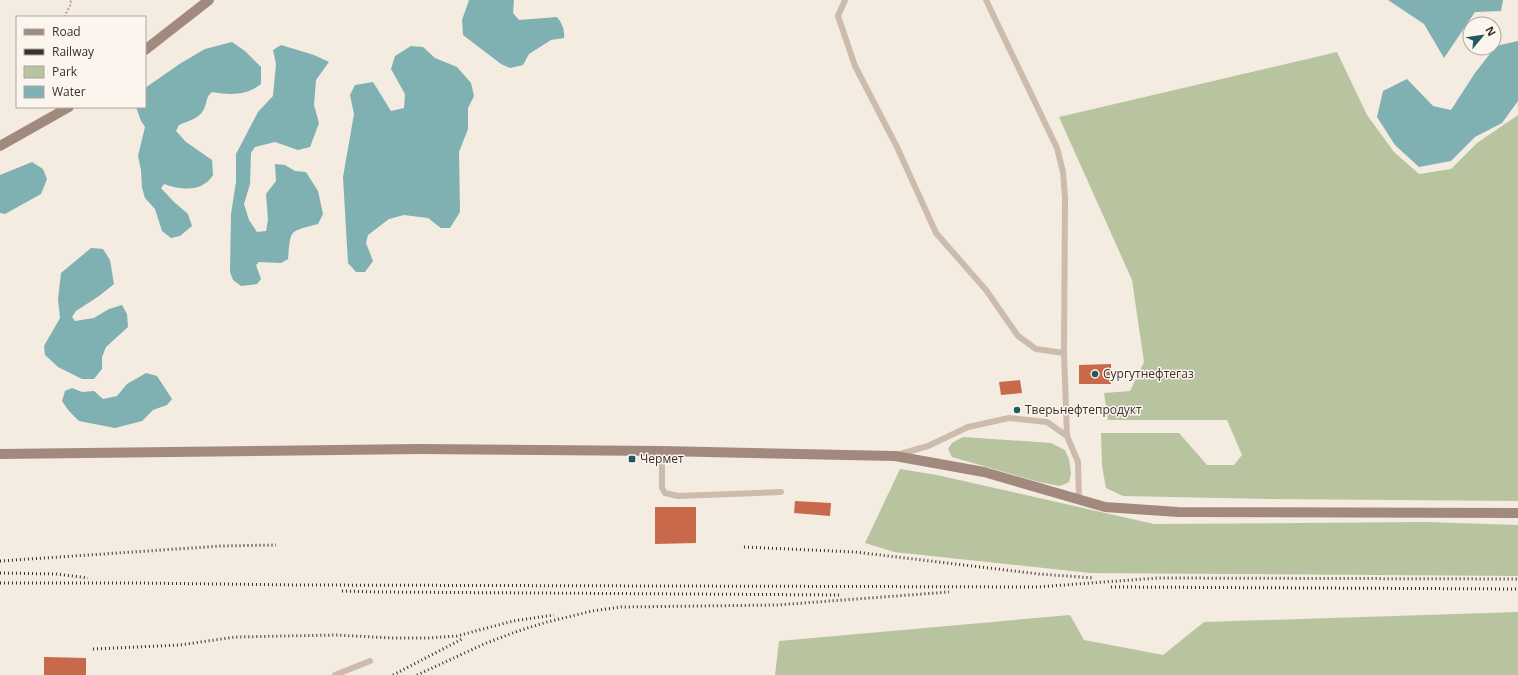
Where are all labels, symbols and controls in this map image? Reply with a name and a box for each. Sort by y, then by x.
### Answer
legend [16,16,146,108]
north arrow [1462,16,1502,56]
text: Road [52,23,81,40]
text: N [1482,23,1500,38]
text: Railway [52,43,95,60]
text: Park [52,63,78,80]
text: Water [52,83,86,100]
place label: Сургутнефтегаз [1103,365,1194,382]
marker: Сургутнефтегаз [1090,369,1100,379]
place label: Тверьнефтепродукт [1025,401,1142,418]
marker: Тверьнефтепродукт [1012,405,1022,415]
place label: Чермет [640,450,684,467]
marker: Чермет [627,454,637,464]

